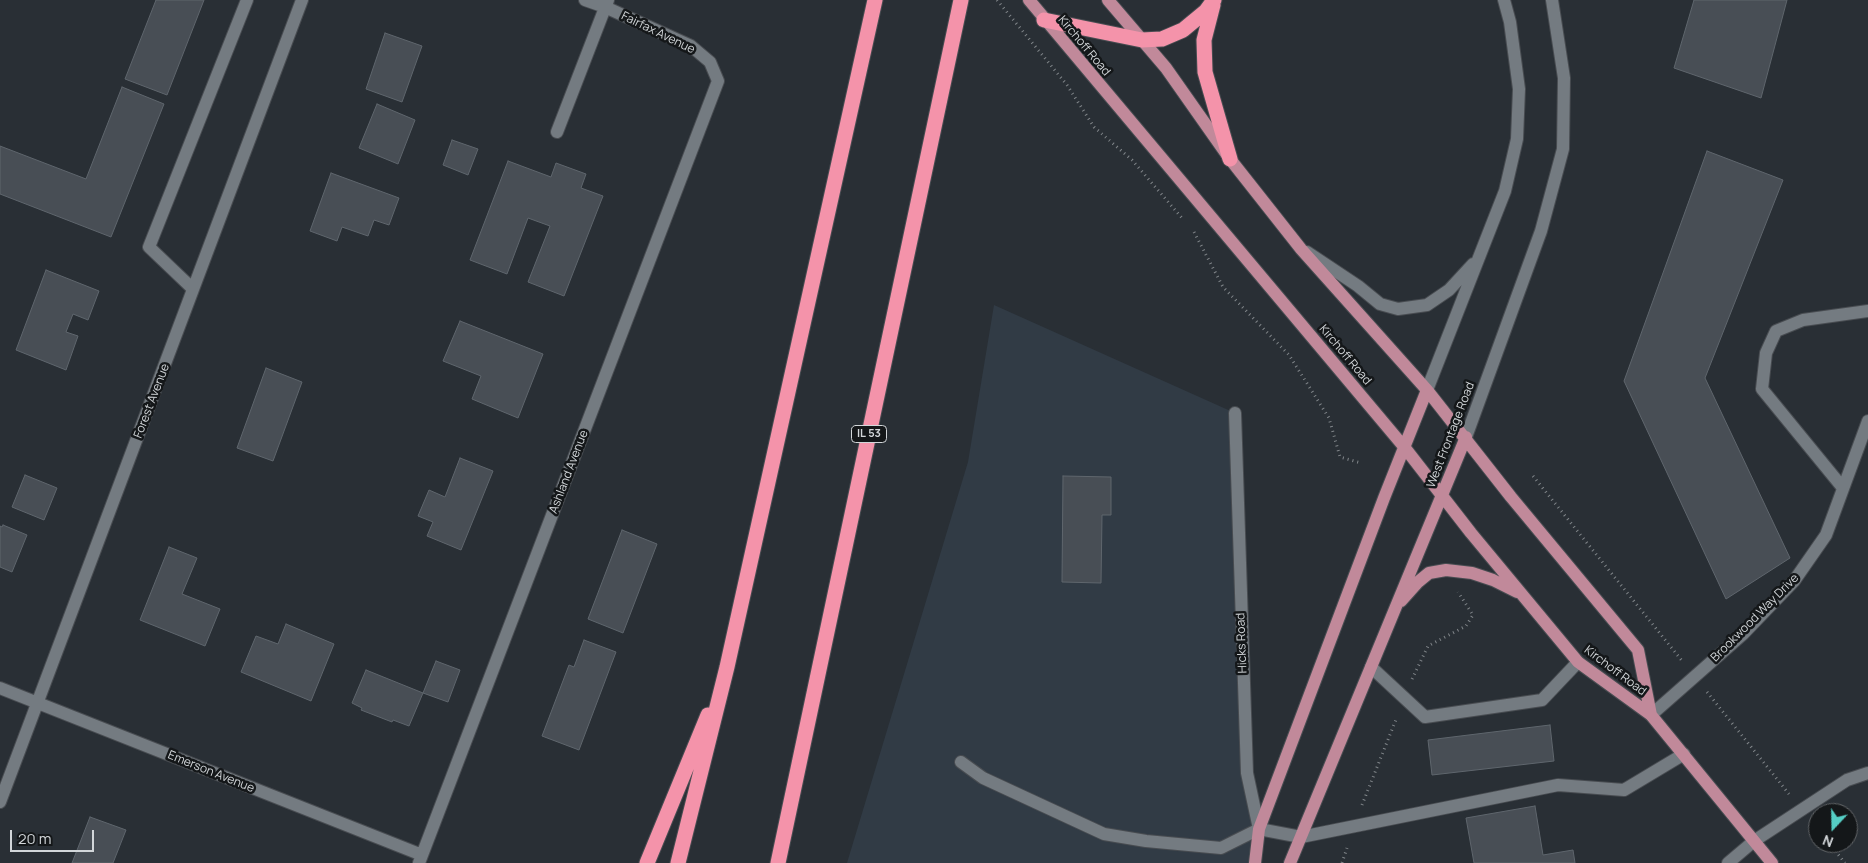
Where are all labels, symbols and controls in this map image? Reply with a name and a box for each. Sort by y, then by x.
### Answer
street label: Fairfax Avenue [619,9,697,57]
street label: Kirchoff Road [1055,13,1113,79]
street label: Kirchoff Road [1316,322,1374,388]
street label: Forest Avenue [131,362,173,440]
street label: West Frontage Road [1424,380,1478,490]
road number: IL 53 [852,426,886,442]
street label: Ashland Avenue [546,428,592,516]
street label: Brookwood Way Drive [1708,571,1802,665]
street label: Hicks Road [1234,612,1250,674]
street label: Kirchoff Road [1581,643,1649,699]
street label: Emerson Avenue [166,748,256,796]
north arrow [1808,803,1858,853]
scale bar [12,820,96,852]
text: 20 m [18,828,51,849]
text: N [1820,831,1836,852]

